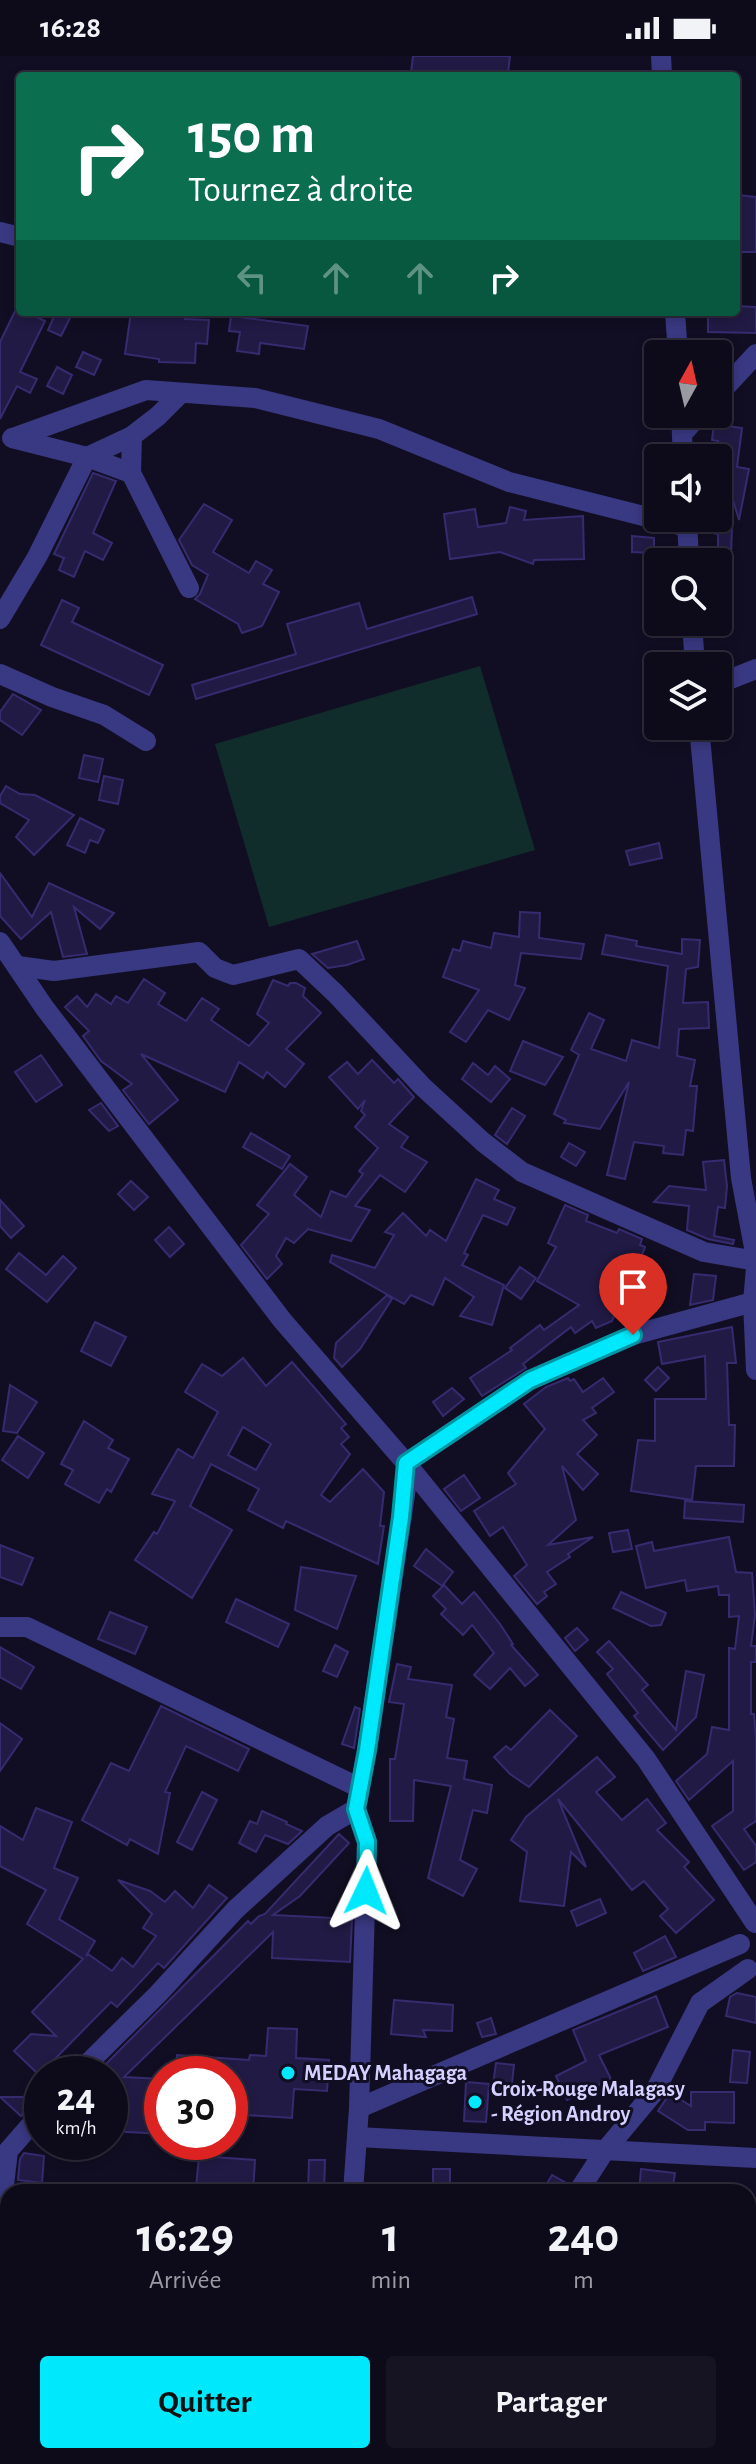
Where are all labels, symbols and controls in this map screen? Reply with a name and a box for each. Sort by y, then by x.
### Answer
text: 16:28 [40,13,101,43]
icon: right [56,104,160,208]
text: 150 m [188,107,315,163]
text: Tournez à droite [188,172,413,208]
icon: left [230,256,274,300]
icon: ahead [314,256,358,300]
icon: ahead [398,256,442,300]
icon: right [482,256,526,300]
north arrow [644,340,732,428]
map controls [644,340,732,740]
button: sound [644,444,732,532]
button: search [644,548,732,636]
button: layers [644,652,732,740]
pin [599,1253,667,1335]
icon: arrive [611,1265,655,1309]
position arrow [324,1849,408,1933]
speed limit sign: 30 [144,2056,248,2160]
place label: MEDAY Mahagaga [304,2062,468,2084]
marker: MEDAY Mahagaga [279,2064,297,2082]
text: 24 [57,2078,95,2118]
place label: Croix-Rouge Malagasy - Région Androy [491,2078,685,2126]
marker: Croix-Rouge Malagasy - Région Androy [466,2093,484,2111]
text: km/h [55,2118,97,2138]
text: 16:29 [137,2213,234,2261]
text: 1 [382,2213,399,2261]
text: 240 [548,2213,619,2261]
text: Arrivée [149,2267,221,2293]
text: min [370,2267,411,2293]
text: m [573,2267,594,2293]
button: Quitter [40,2356,370,2448]
button: Partager [386,2356,716,2448]

